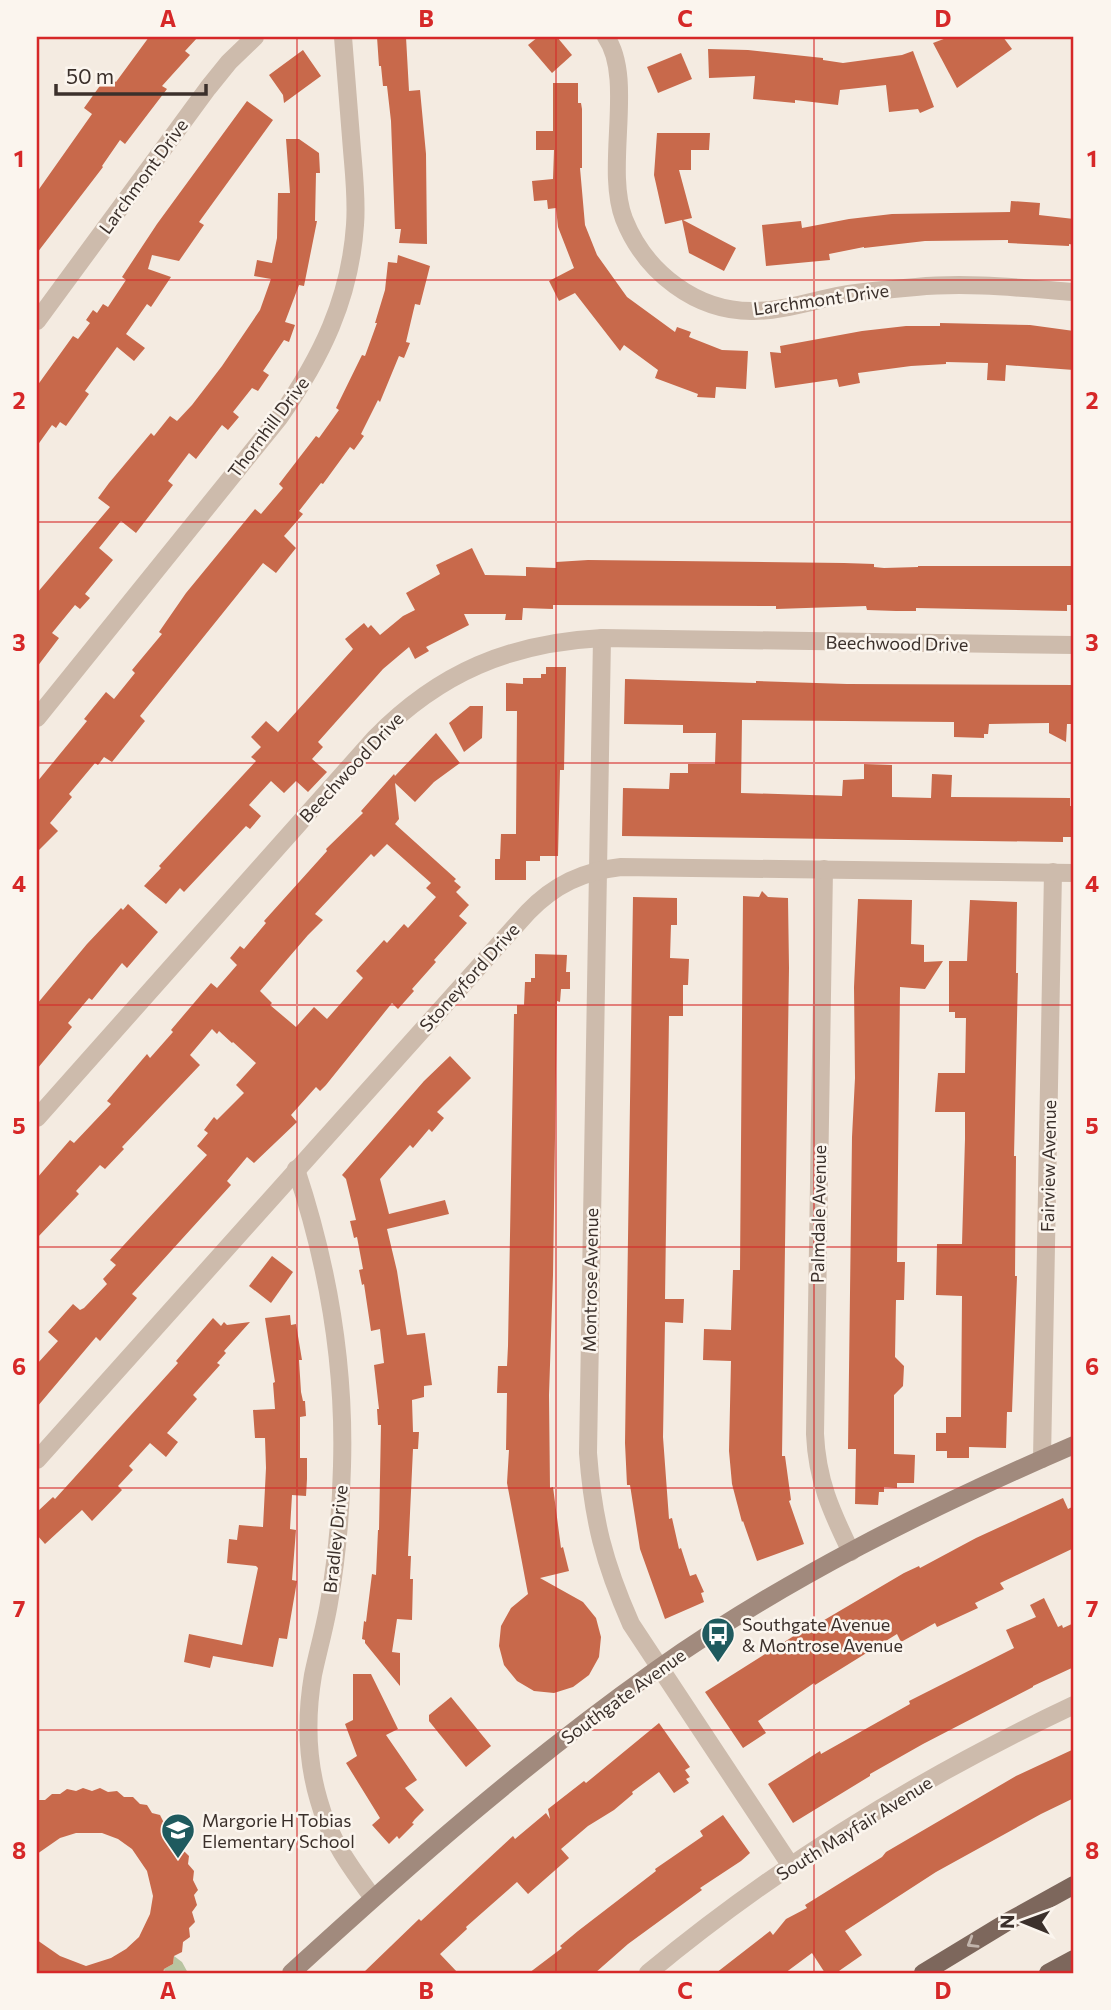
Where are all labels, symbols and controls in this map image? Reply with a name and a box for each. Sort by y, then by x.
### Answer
text: A [160,4,177,32]
text: B [418,4,434,32]
text: C [677,4,693,32]
text: D [935,4,952,32]
scale bar [56,52,206,96]
text: 50 m [66,63,114,88]
street label: Larchmont Drive [94,114,192,238]
text: 1 [14,144,24,172]
text: 1 [1087,144,1097,172]
street label: Larchmont Drive [752,279,890,319]
street label: Thornhill Drive [223,372,313,482]
text: 2 [12,386,26,414]
text: 2 [1085,386,1099,414]
text: 3 [12,628,26,656]
text: 3 [1085,628,1099,656]
street label: Beechwood Drive [826,631,968,655]
street label: Beechwood Drive [294,707,408,827]
text: 4 [12,869,26,897]
text: 4 [1085,869,1099,897]
street label: Stoneyford Drive [414,918,524,1036]
street label: Fairview Avenue [1036,1100,1060,1232]
text: 5 [12,1111,26,1139]
text: 5 [1085,1111,1099,1139]
street label: Palmdale Avenue [806,1145,830,1283]
street label: Montrose Avenue [578,1208,602,1352]
text: 6 [12,1352,26,1380]
text: 6 [1085,1352,1099,1380]
street label: Bradley Drive [318,1484,352,1594]
text: 7 [13,1594,25,1622]
text: 7 [1086,1594,1098,1622]
place label: Southgate Avenue & Montrose Avenue [742,1613,903,1656]
bus stop icon: Southgate Avenue & Montrose Avenue [699,1615,737,1664]
street label: Southgate Avenue [557,1644,689,1748]
street label: South Mayfair Avenue [772,1771,936,1885]
place label: Margorie H Tobias Elementary School [202,1809,355,1852]
school or university icon: Margorie H Tobias Elementary School [159,1811,197,1860]
text: 8 [12,1836,26,1864]
text: 8 [1085,1836,1099,1864]
north arrow [988,1888,1058,1958]
text: N [995,1914,1018,1929]
one-way arrow [967,1934,980,1947]
text: A [160,1976,177,2004]
text: B [418,1976,434,2004]
text: C [677,1976,693,2004]
text: D [935,1976,952,2004]

